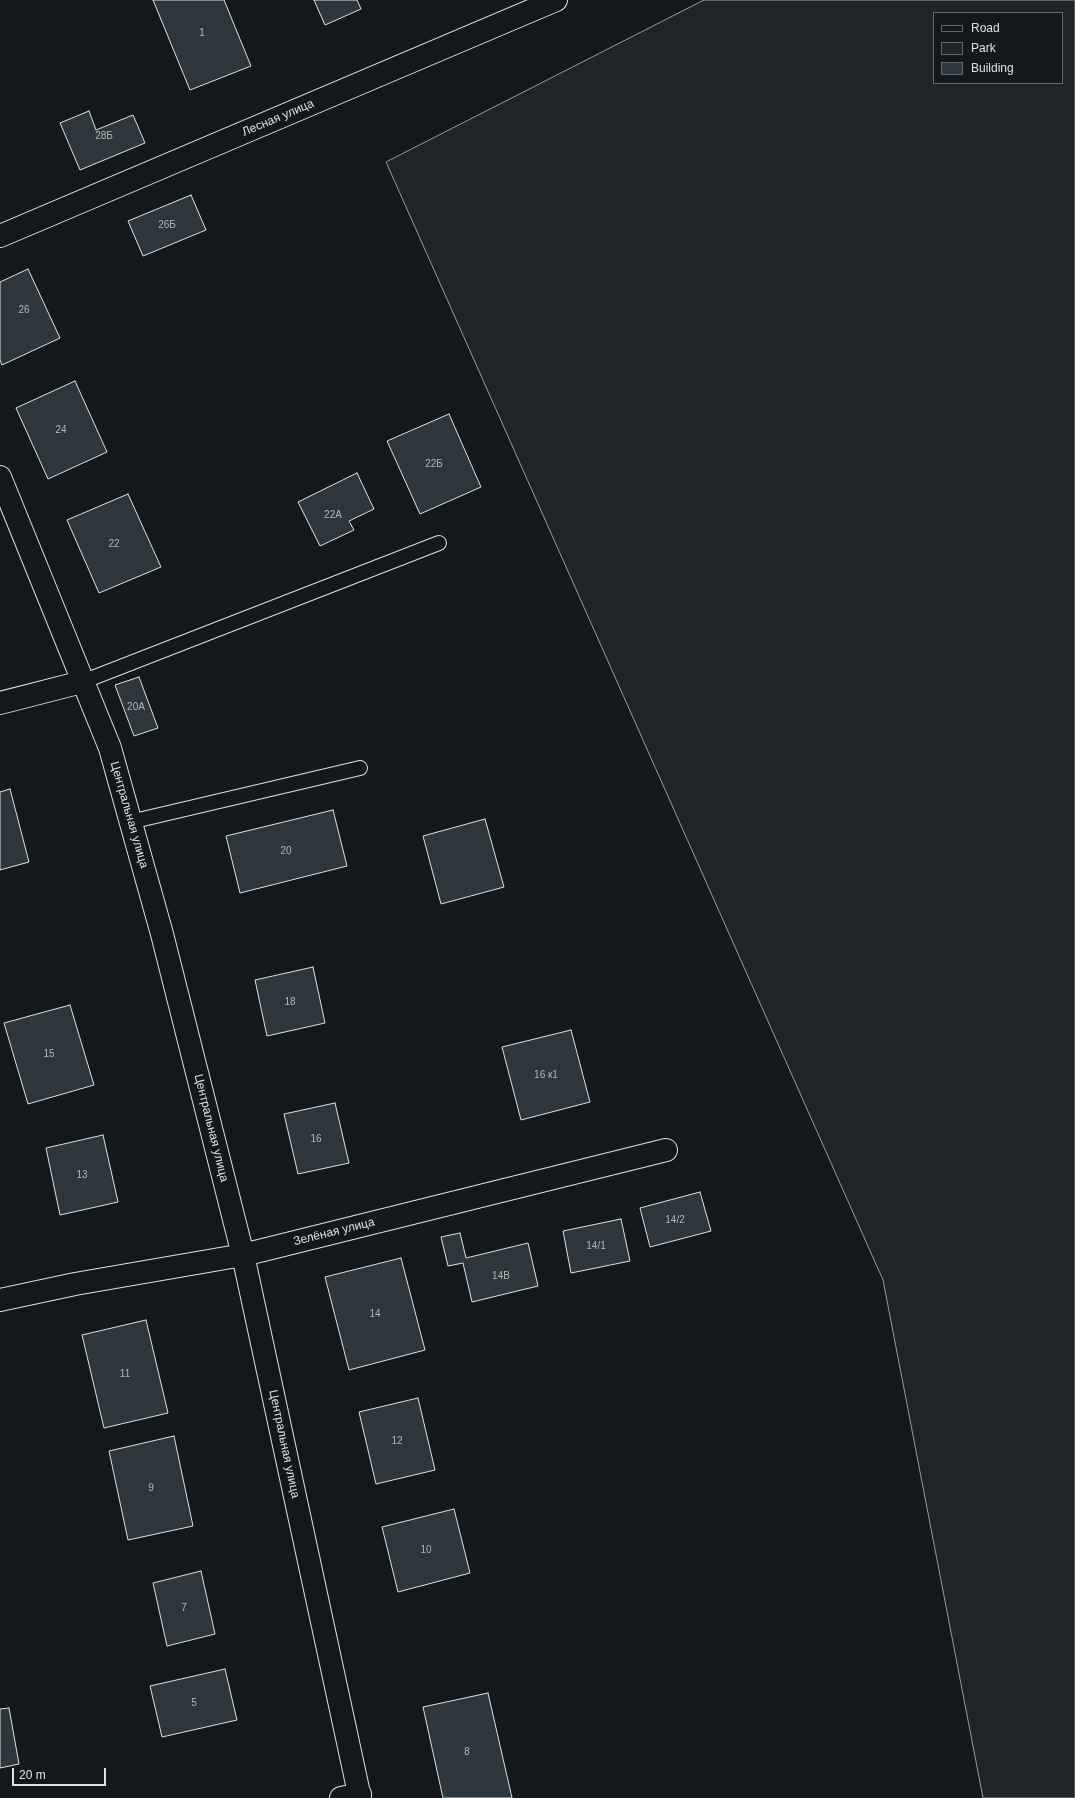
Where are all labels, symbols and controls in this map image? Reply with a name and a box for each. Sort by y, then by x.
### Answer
legend [933,12,1063,84]
text: Road [971,21,1000,35]
house number: 1 [199,27,205,39]
text: Park [971,41,996,55]
text: Building [971,61,1014,75]
street label: Лесная улица [240,96,316,140]
house number: 28Б [95,130,113,142]
house number: 26Б [158,219,176,231]
house number: 26 [18,304,30,316]
house number: 24 [55,424,67,436]
house number: 22Б [425,458,443,470]
house number: 22А [324,509,342,521]
house number: 22 [108,538,120,550]
house number: 20А [127,701,145,713]
street label: Центральная улица [107,760,151,870]
house number: 20 [280,845,292,857]
house number: 18 [284,996,296,1008]
house number: 15 [43,1048,55,1060]
house number: 16 к1 [534,1069,558,1081]
street label: Центральная улица [191,1073,231,1183]
house number: 16 [310,1133,322,1145]
house number: 13 [76,1169,88,1181]
house number: 14/2 [665,1214,685,1226]
street label: Зелёная улица [292,1215,376,1249]
house number: 14/1 [586,1240,606,1252]
house number: 14В [492,1270,510,1282]
house number: 14 [369,1308,381,1320]
house number: 11 [120,1368,130,1380]
street label: Центральная улица [265,1389,303,1499]
house number: 12 [391,1435,403,1447]
house number: 9 [148,1482,154,1494]
house number: 10 [420,1544,432,1556]
house number: 7 [181,1602,187,1614]
house number: 5 [191,1697,197,1709]
house number: 8 [464,1746,470,1758]
scale bar [14,1760,108,1786]
text: 20 m [19,1768,46,1782]

